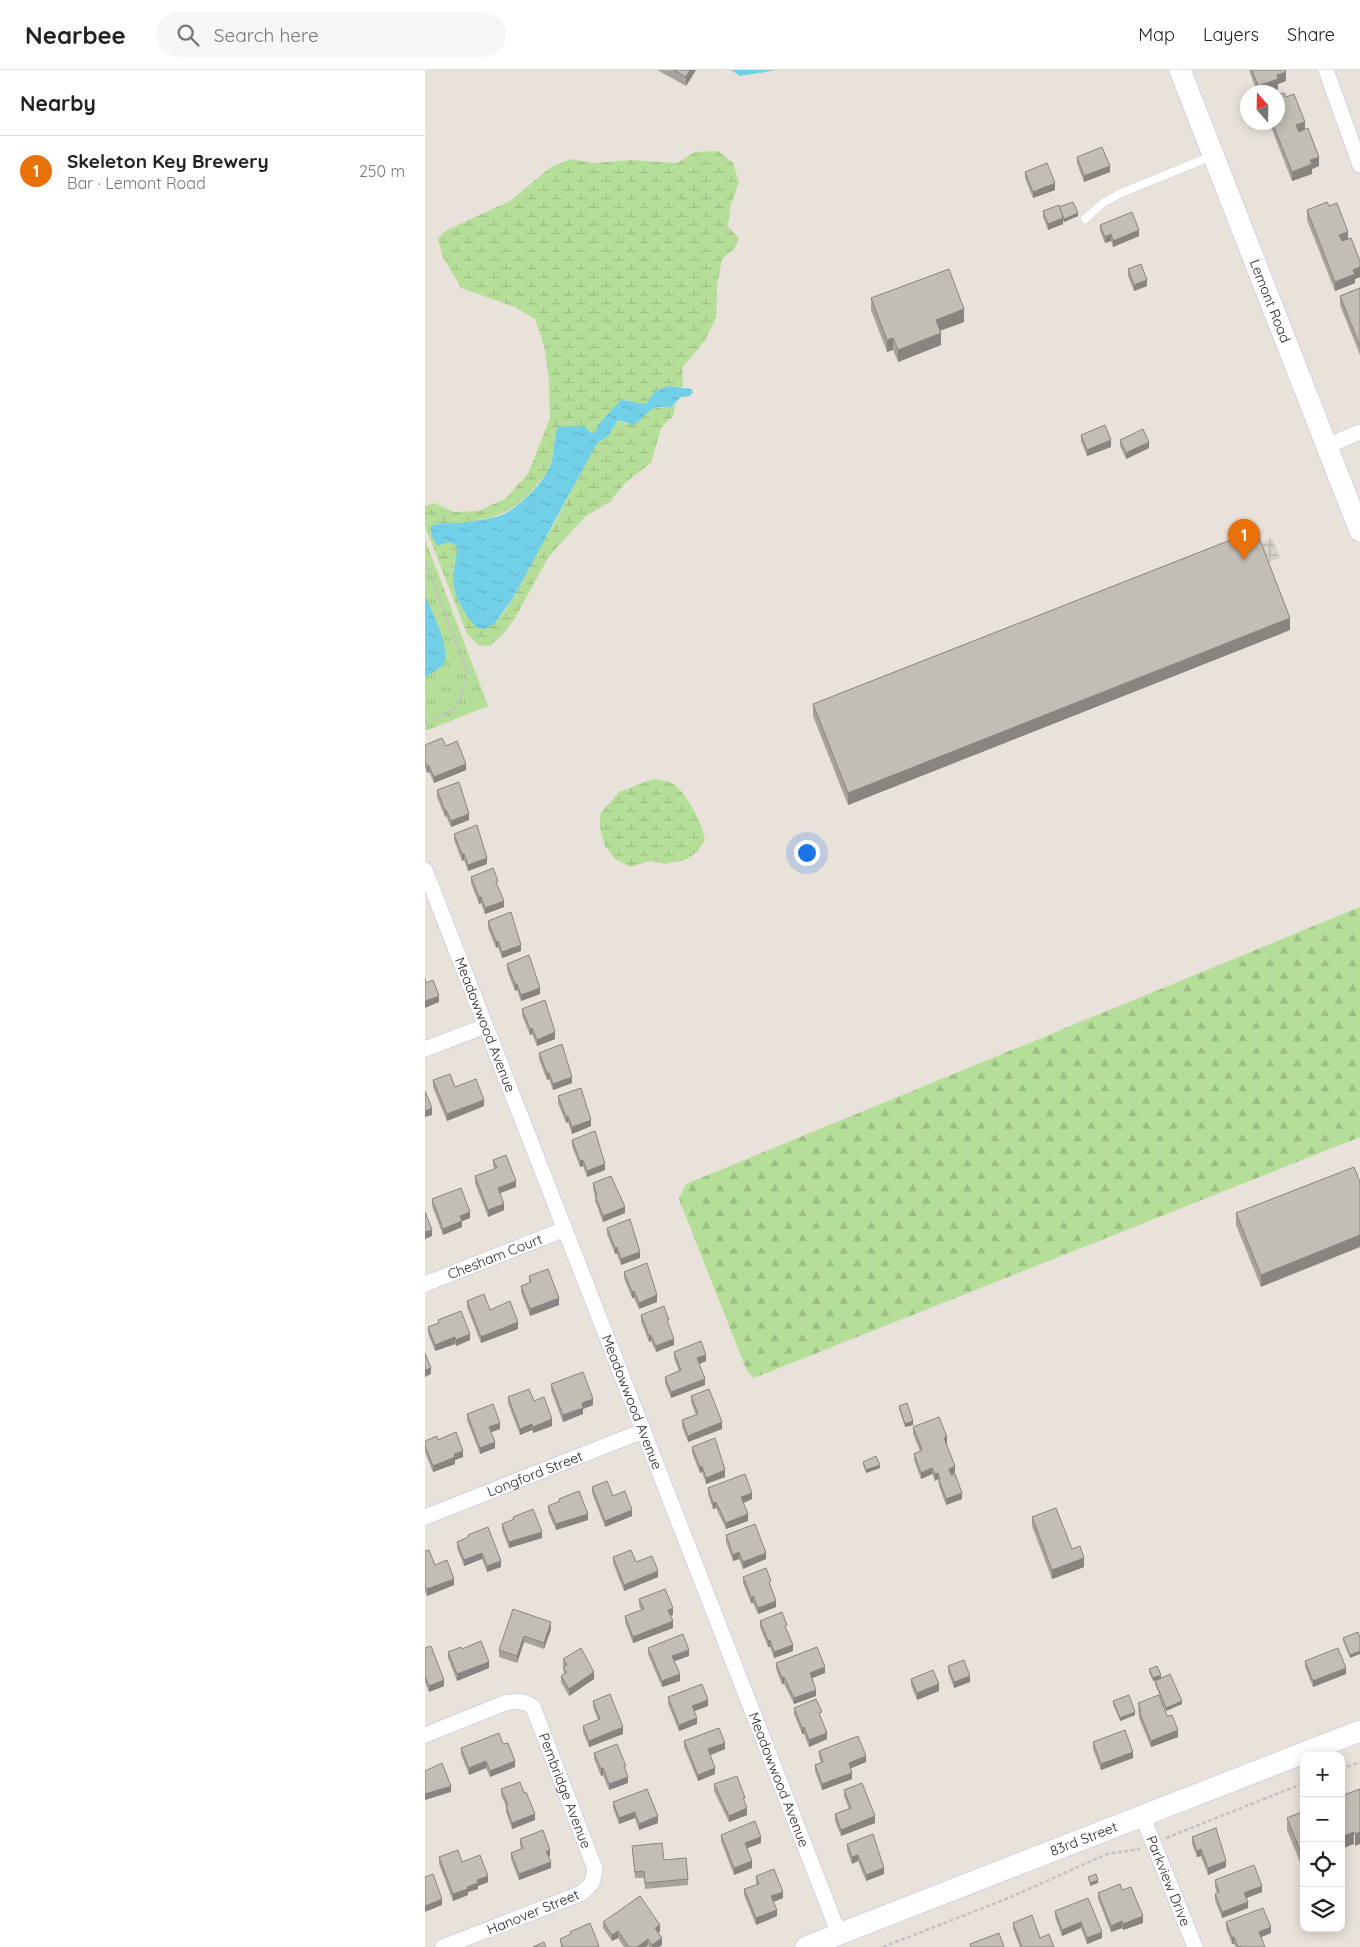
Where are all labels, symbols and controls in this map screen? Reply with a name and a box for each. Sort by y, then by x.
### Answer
search box [156,12,506,57]
text: Nearbee [25,20,126,50]
icon: search [174,21,202,49]
text: Search here [214,23,319,47]
text: Map [1138,23,1175,46]
text: Layers [1203,23,1259,46]
text: Share [1287,23,1335,46]
north arrow [1240,85,1285,130]
text: Nearby [20,90,96,116]
text: Skeleton Key Brewery [67,149,269,173]
text: 1 [33,161,39,181]
text: 250 m [359,161,405,181]
text: Bar · Lemont Road [67,173,206,193]
street label: Lemont Road [1246,257,1295,345]
pin: 1 [1228,519,1260,560]
your location [794,840,820,866]
street label: Meadowwood Avenue [451,955,520,1095]
street label: Chesham Court [445,1230,545,1283]
street label: Meadowwood Avenue [598,1332,666,1472]
street label: Longford Street [484,1447,585,1501]
street label: Meadowwood Avenue [745,1710,813,1850]
street label: Pembridge Avenue [535,1730,595,1851]
map controls [1300,1752,1345,1932]
button: + [1300,1752,1345,1797]
button: − [1300,1797,1345,1842]
street label: 83rd Street [1047,1817,1120,1860]
street label: Parkview Drive [1142,1833,1195,1929]
button: locate [1300,1842,1345,1887]
street label: Hanover Street [484,1885,582,1939]
button: layers [1300,1887,1345,1932]

